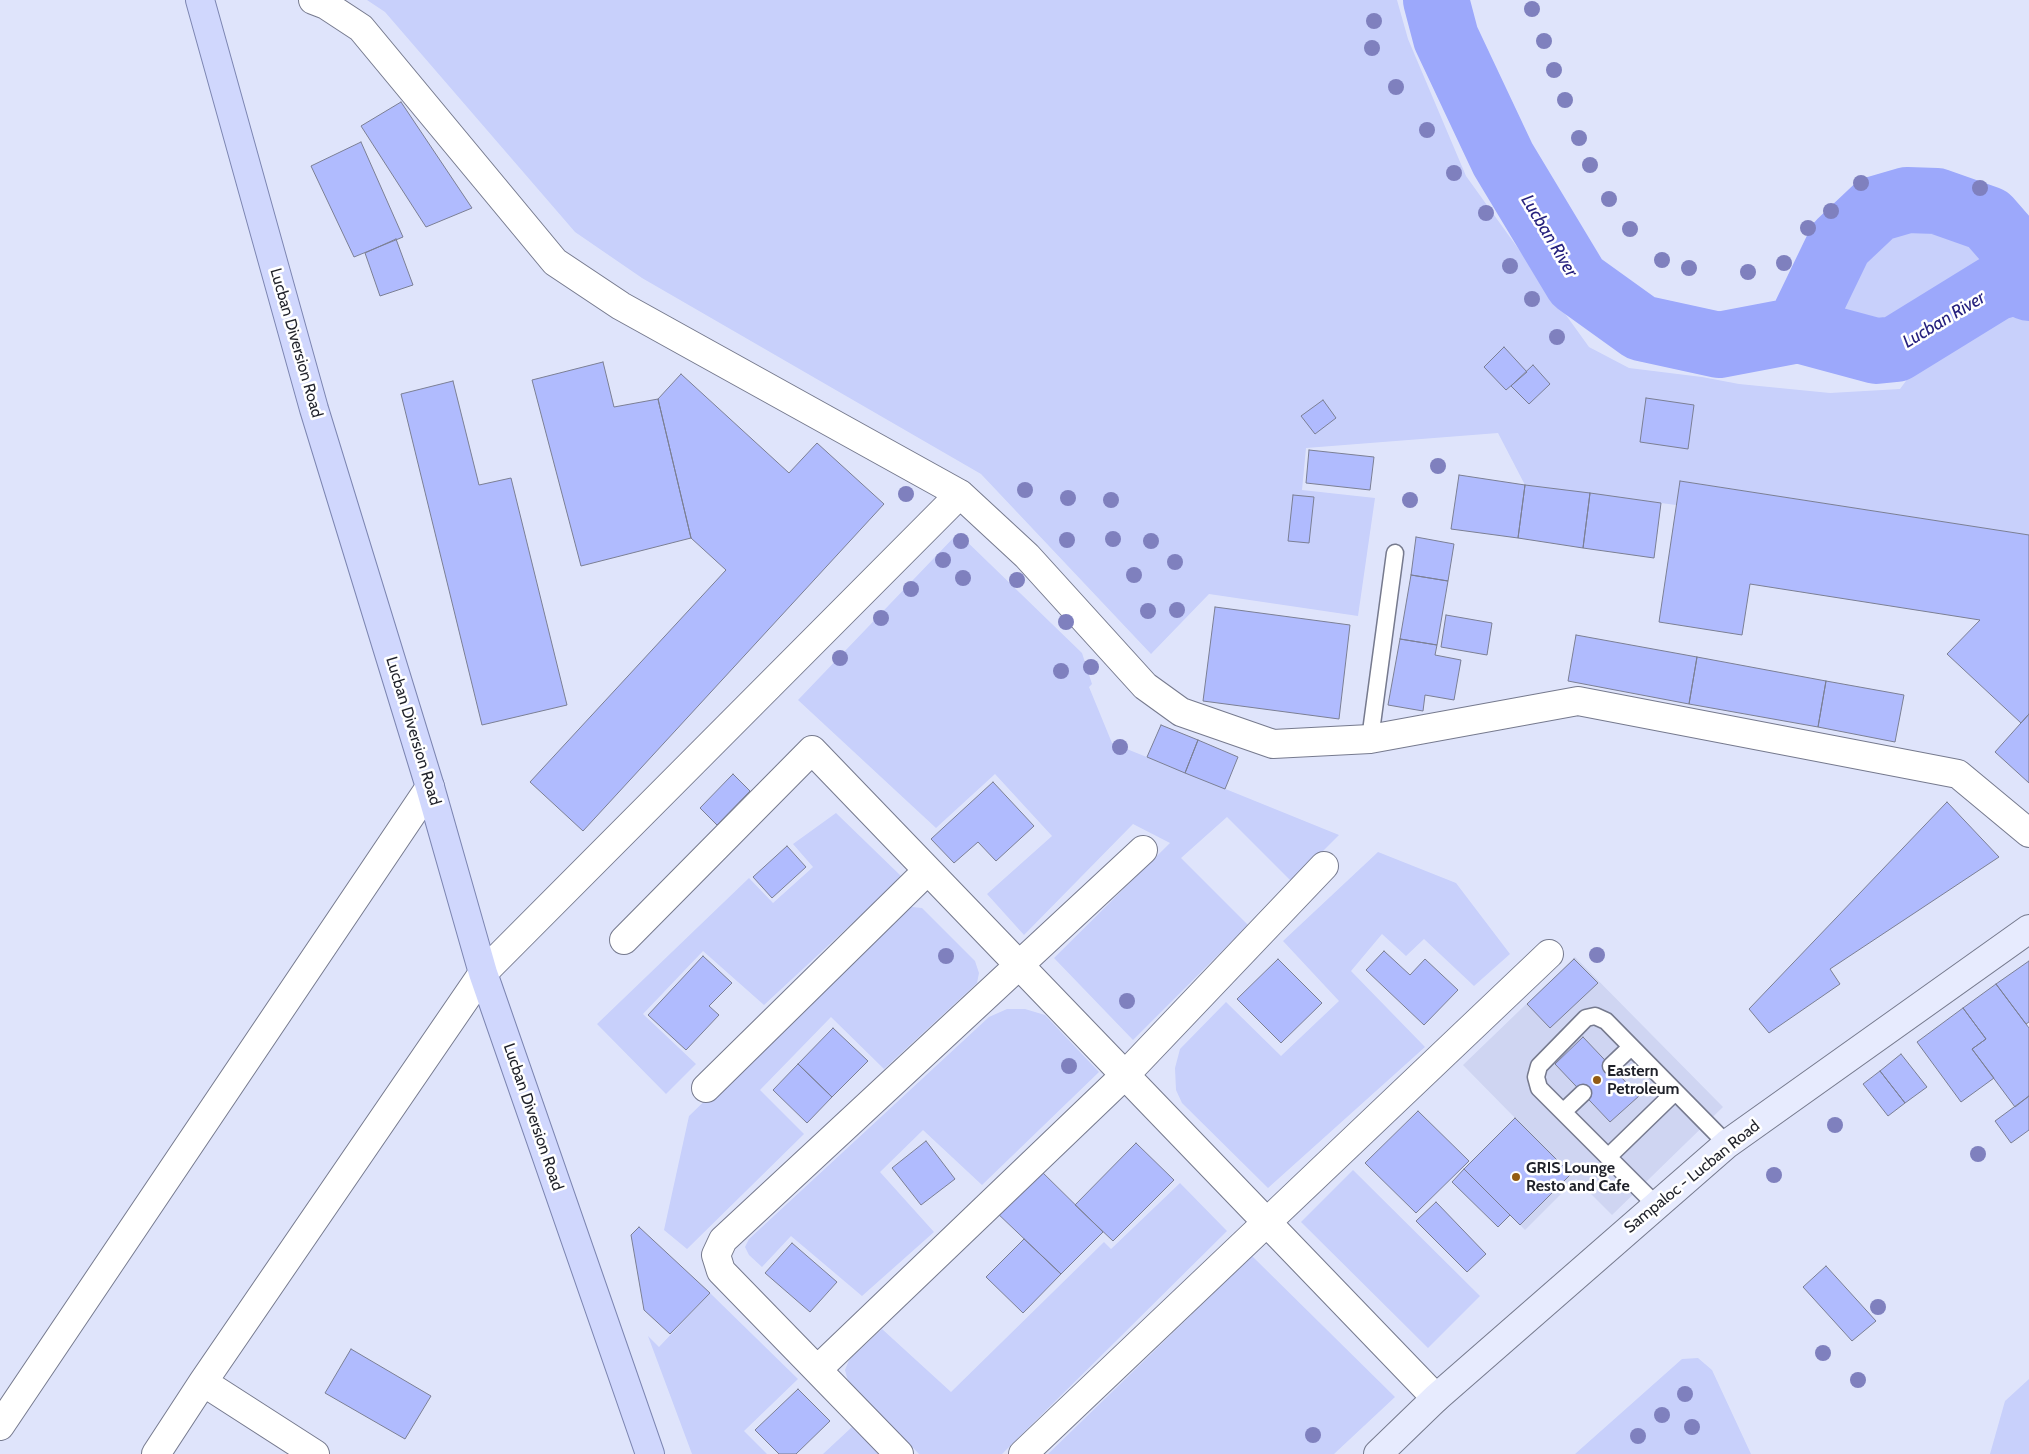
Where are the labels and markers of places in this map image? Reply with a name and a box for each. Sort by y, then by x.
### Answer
place label: Eastern Petroleum [1607,1061,1679,1099]
marker: Eastern Petroleum [1591,1074,1603,1086]
place label: GRIS Lounge Resto and Cafe [1526,1158,1630,1196]
marker: GRIS Lounge Resto and Cafe [1510,1171,1522,1183]

